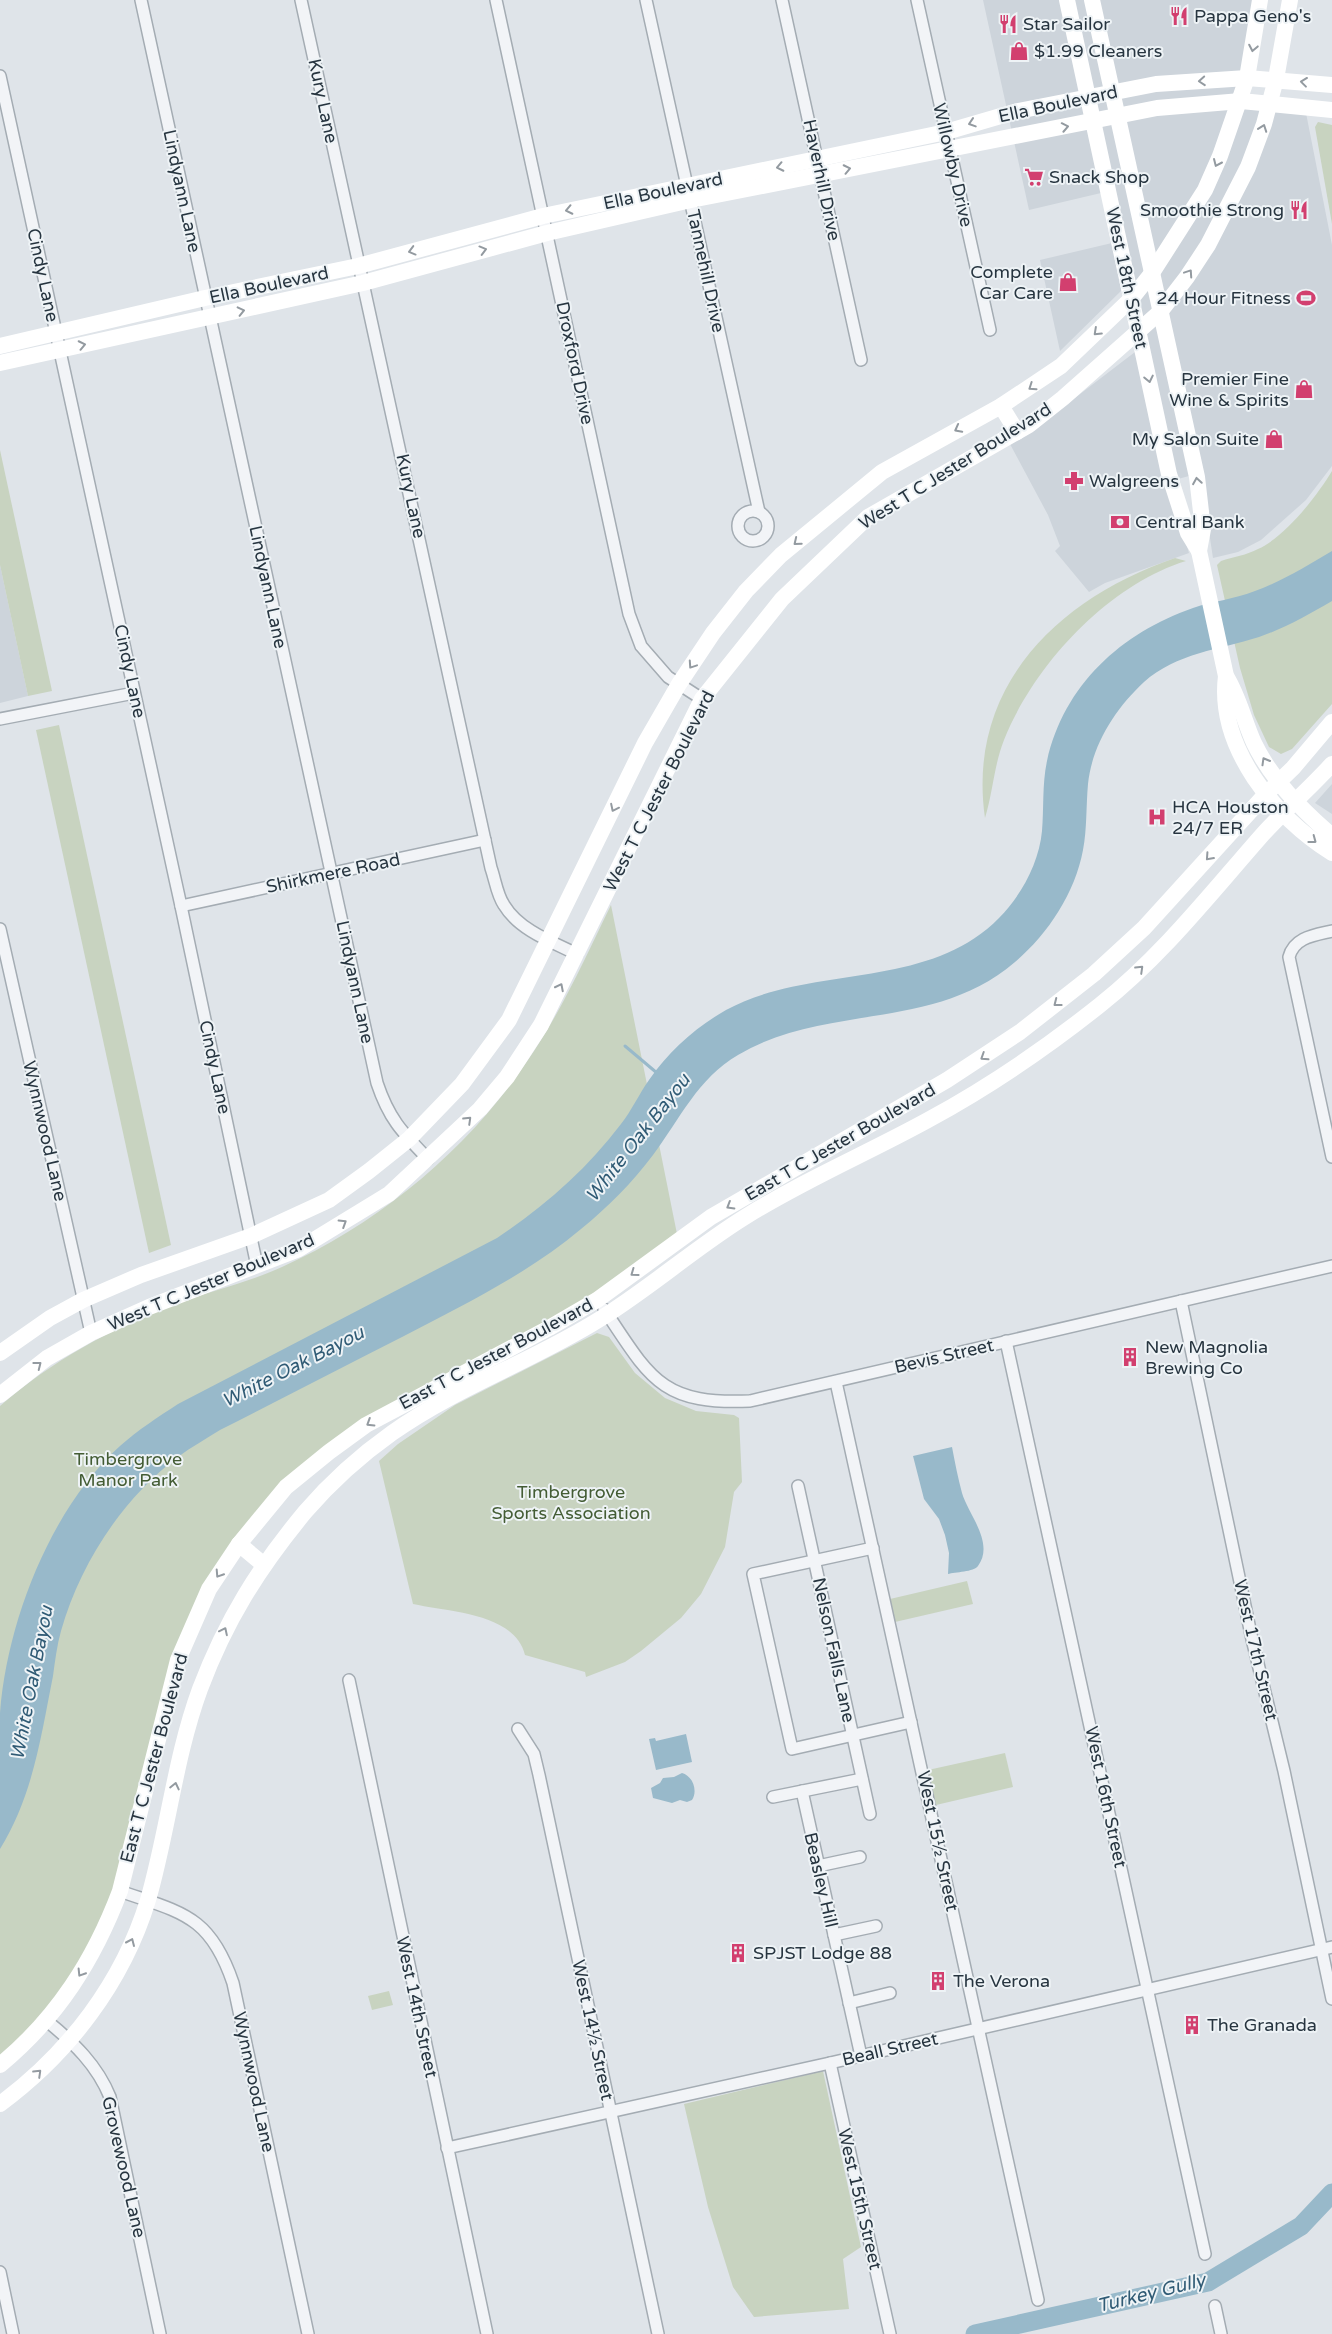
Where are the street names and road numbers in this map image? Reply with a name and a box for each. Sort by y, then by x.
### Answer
street label: Kury Lane [303,57,343,145]
street label: Ella Boulevard [996,81,1120,127]
street label: Willowby Drive [928,101,978,229]
street label: Haverhill Drive [798,117,846,243]
street label: Lindyann Lane [158,128,206,254]
street label: Ella Boulevard [601,168,725,214]
street label: West 18th Street [1101,205,1153,351]
street label: Tannehill Drive [682,207,730,335]
street label: Cindy Lane [22,226,64,324]
street label: Ella Boulevard [207,262,331,308]
street label: Droxford Drive [551,300,599,426]
street label: West T C Jester Boulevard [855,398,1055,534]
street label: Kury Lane [391,452,431,540]
street label: Lindyann Lane [244,524,292,650]
street label: Cindy Lane [109,622,151,720]
street label: West T C Jester Boulevard [599,687,719,895]
street label: Shirkmere Road [264,848,402,898]
street label: Lindyann Lane [331,919,379,1045]
street label: Cindy Lane [194,1018,236,1116]
street label: Wynnwood Lane [18,1059,72,1203]
street label: East T C Jester Boulevard [741,1078,939,1206]
street label: West T C Jester Boulevard [104,1228,318,1336]
street label: East T C Jester Boulevard [395,1293,597,1415]
street label: Bevis Street [892,1334,996,1378]
street label: Nelson Falls Lane [808,1575,860,1725]
street label: West 17th Street [1229,1577,1283,1723]
street label: East T C Jester Boulevard [115,1651,193,1865]
street label: West 16th Street [1080,1724,1132,1870]
street label: West 15½ Street [912,1769,964,1913]
street label: Beasley Hill [799,1830,843,1930]
street label: West 14th Street [391,1934,443,2080]
street label: West 14½ Street [567,1958,619,2102]
street label: Wynnwood Lane [228,2010,280,2154]
street label: Beall Street [840,2027,940,2071]
street label: Grovewood Lane [97,2094,151,2240]
street label: West 15th Street [833,2126,887,2272]

